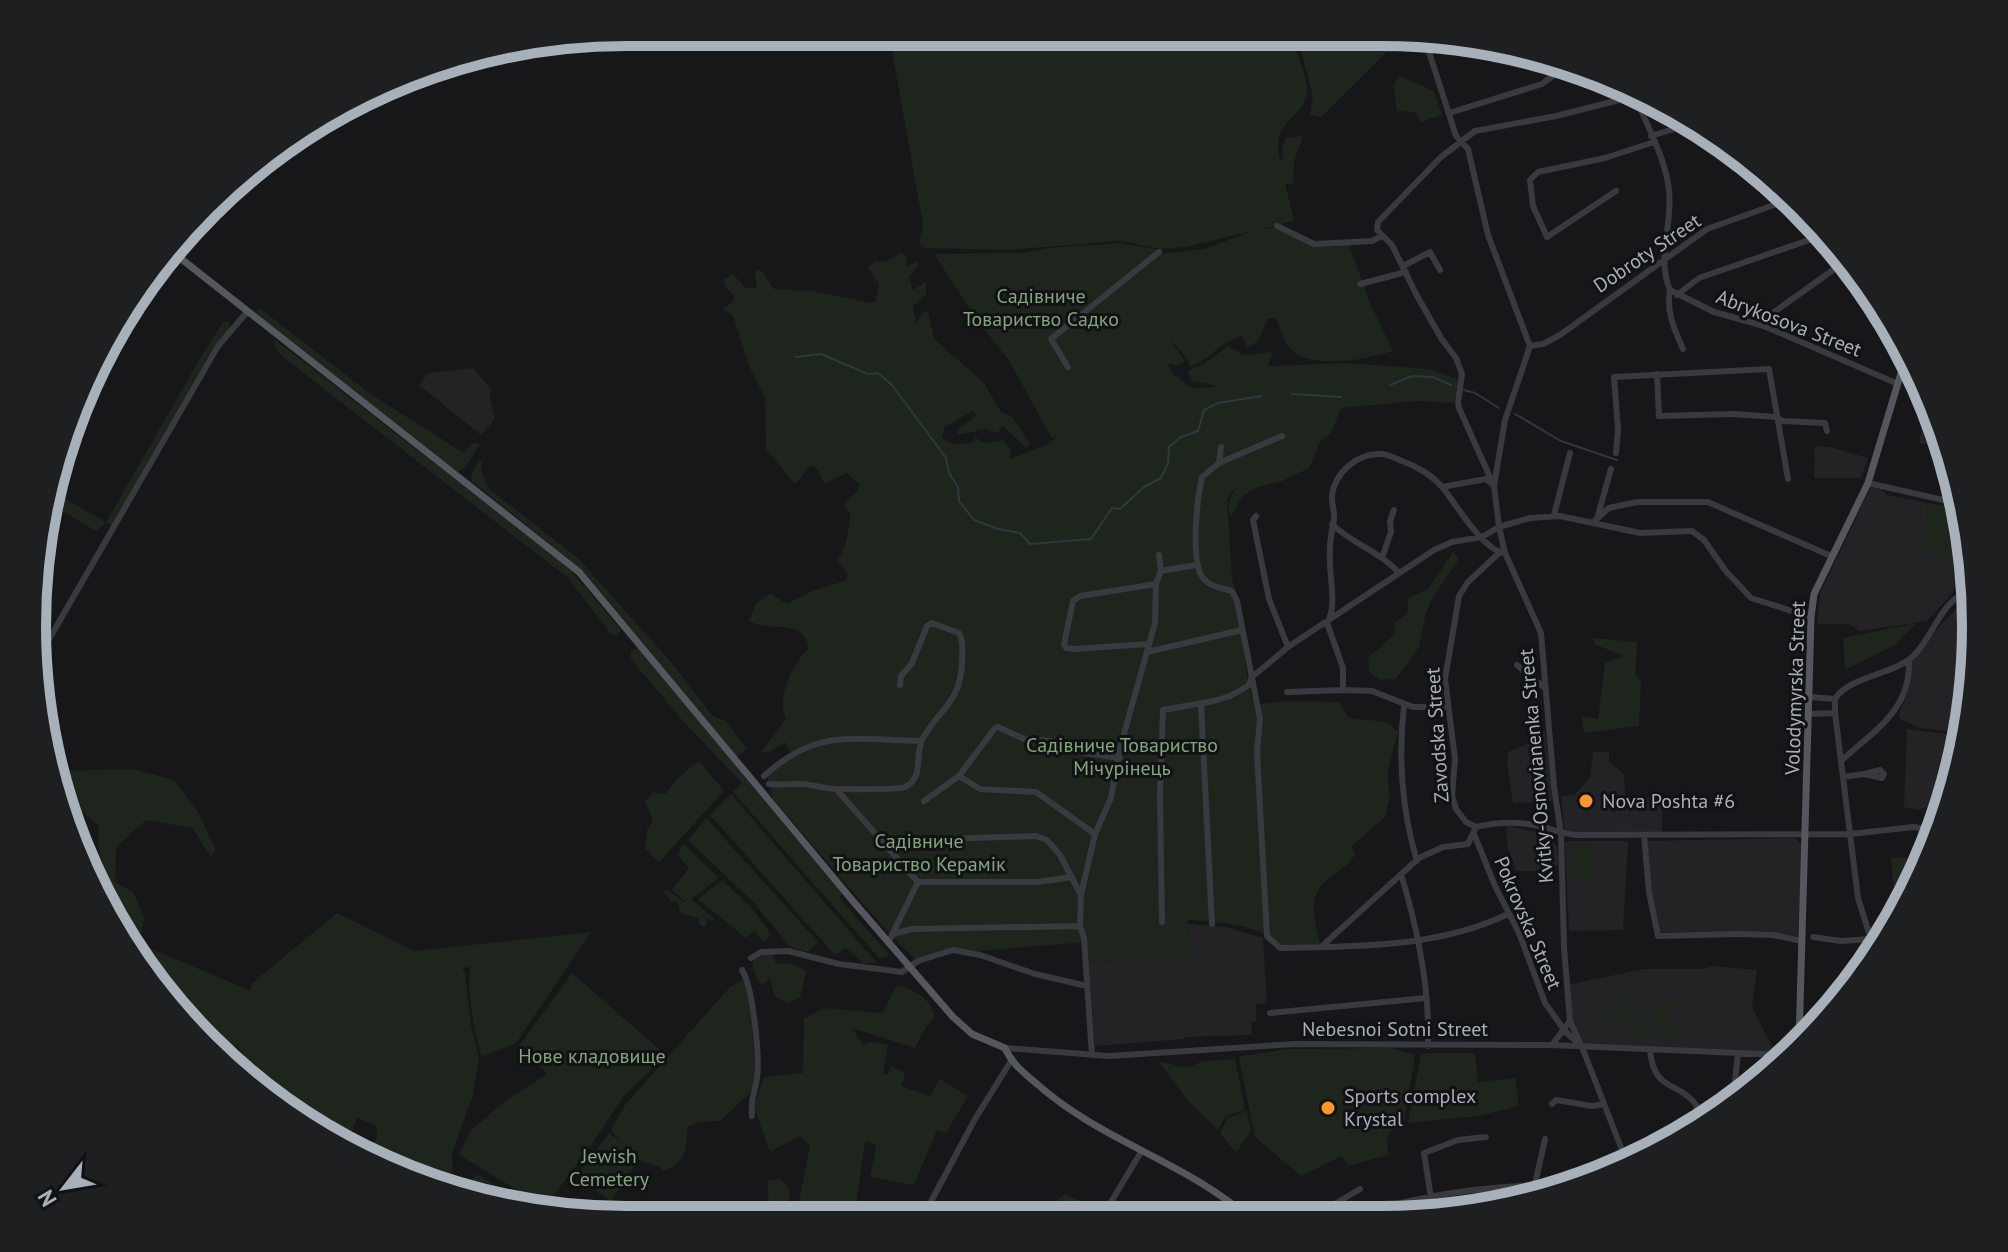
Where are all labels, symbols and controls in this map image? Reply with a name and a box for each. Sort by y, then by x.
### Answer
street label: Dobroty Street [1588,207,1706,298]
park label: Садівниче Товариство Садко [963,283,1119,332]
street label: Abrykosova Street [1713,283,1866,363]
street label: Volodymyrska Street [1779,600,1811,777]
street label: Kvitky-Osnovianenka Street [1513,647,1559,884]
street label: Zavodska Street [1419,666,1455,804]
park label: Садівниче Товариство Мічурінець [1026,732,1218,781]
place label: Nova Poshta #6 [1602,788,1735,814]
marker: Nova Poshta #6 [1577,792,1595,810]
park label: Садівниче Товариство Керамік [832,828,1006,877]
street label: Pokrovska Street [1488,853,1568,994]
street label: Nebesnoi Sotni Street [1302,1016,1488,1042]
park label: Нове кладовище [518,1043,666,1069]
place label: Sports complex Krystal [1344,1083,1476,1132]
marker: Sports complex Krystal [1319,1099,1337,1117]
park label: Jewish Cemetery [569,1143,650,1192]
north arrow [24,1148,104,1228]
text: N [31,1185,63,1212]

